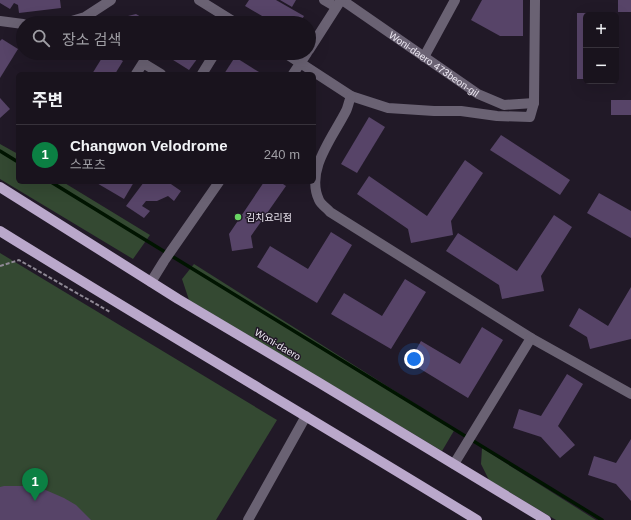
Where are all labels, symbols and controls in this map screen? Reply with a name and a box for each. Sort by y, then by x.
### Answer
map controls [583,12,619,84]
button: + [583,12,619,48]
search box [16,16,316,60]
icon: search [30,27,52,49]
street label: Woni-daero 473beon-gil [387,29,481,99]
text: 장소 검색 [62,31,121,48]
button: − [583,48,619,84]
text: 주변 [32,91,63,110]
text: Changwon Velodrome [70,137,228,154]
text: 1 [41,147,49,162]
text: 240 m [264,147,300,162]
text: 스포츠 [70,157,106,172]
marker: 김치요리점 [233,212,243,222]
place label: 김치요리점 [246,212,292,223]
street label: Woni-daero [253,326,303,363]
your location [404,349,424,369]
pin: 1 [22,468,48,501]

